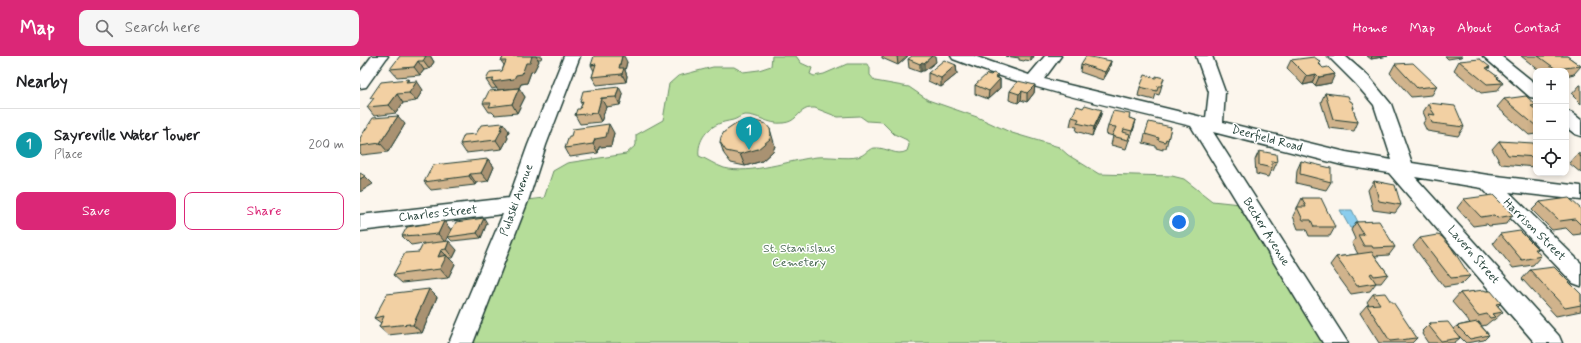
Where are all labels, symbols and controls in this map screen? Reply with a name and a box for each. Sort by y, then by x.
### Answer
search box [79,10,359,46]
text: Map [20,16,55,41]
icon: search [93,17,115,39]
text: Search here [125,18,200,38]
text: Home [1353,19,1387,37]
text: Map [1409,19,1435,37]
text: About [1457,19,1492,37]
text: Contact [1514,19,1561,37]
map controls [1533,68,1569,176]
button: + [1533,68,1569,104]
text: Nearby [16,71,68,93]
button: − [1533,104,1569,140]
pin: 1 [736,117,762,150]
street label: Deerfield Road [1230,122,1304,156]
text: Sayreville Water Tower [54,126,200,146]
text: 1 [26,136,32,153]
text: 200 m [309,136,344,153]
button: locate [1533,140,1569,176]
text: Place [54,146,83,163]
street label: Pulaski Avenue [497,162,538,238]
button: Save [16,192,176,230]
button: Share [184,192,344,230]
street label: Becker Avenue [1239,195,1293,269]
street label: Harrison Street [1499,195,1569,265]
street label: Charles Street [398,202,478,226]
your location [1169,212,1189,232]
street label: Lavern Street [1443,223,1503,288]
park label: St. Stanislaus Cemetery [763,241,835,271]

